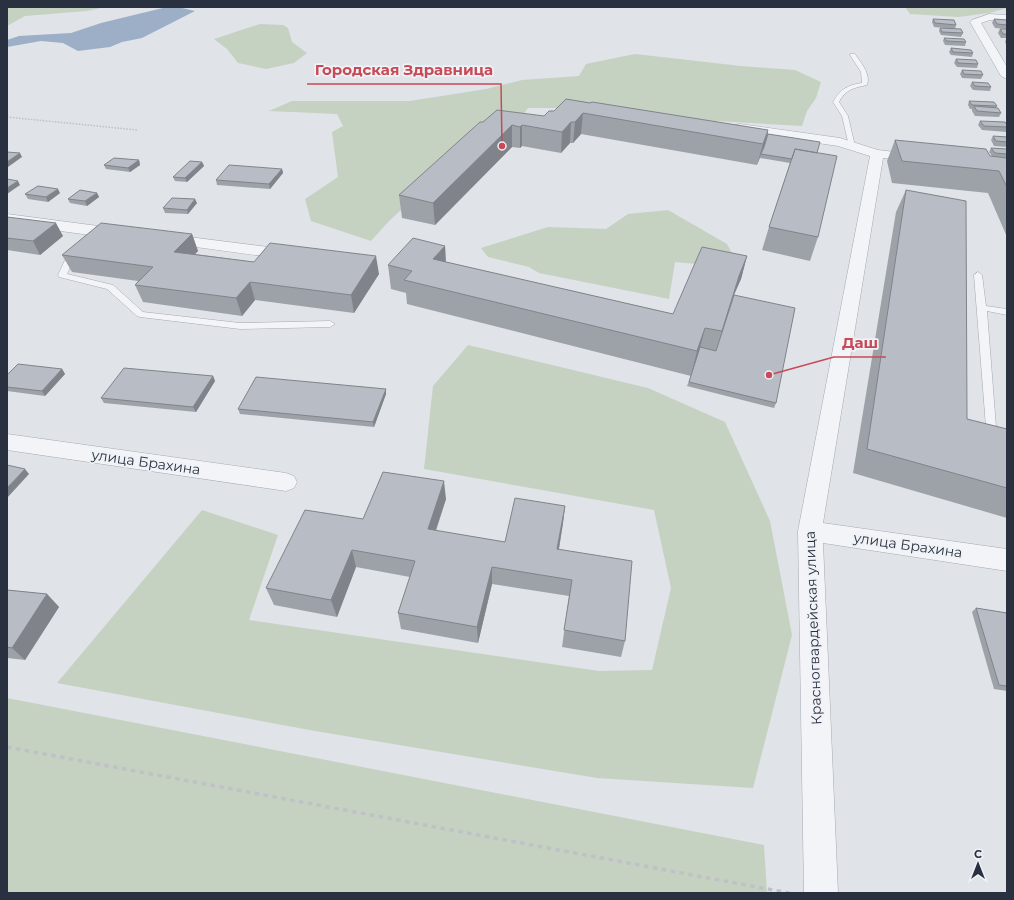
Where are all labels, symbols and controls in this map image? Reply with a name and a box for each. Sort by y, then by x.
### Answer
callout: Городская Здравница [307,57,501,84]
text: Городская Здравница [315,60,493,79]
callout: Даш [834,330,886,357]
text: Даш [842,333,878,352]
street label: улица Брахина [89,445,202,479]
street label: улица Брахина [851,528,964,562]
street label: Красногвардейская улица [801,531,825,725]
north arrow [958,844,998,884]
text: С [974,847,982,861]

